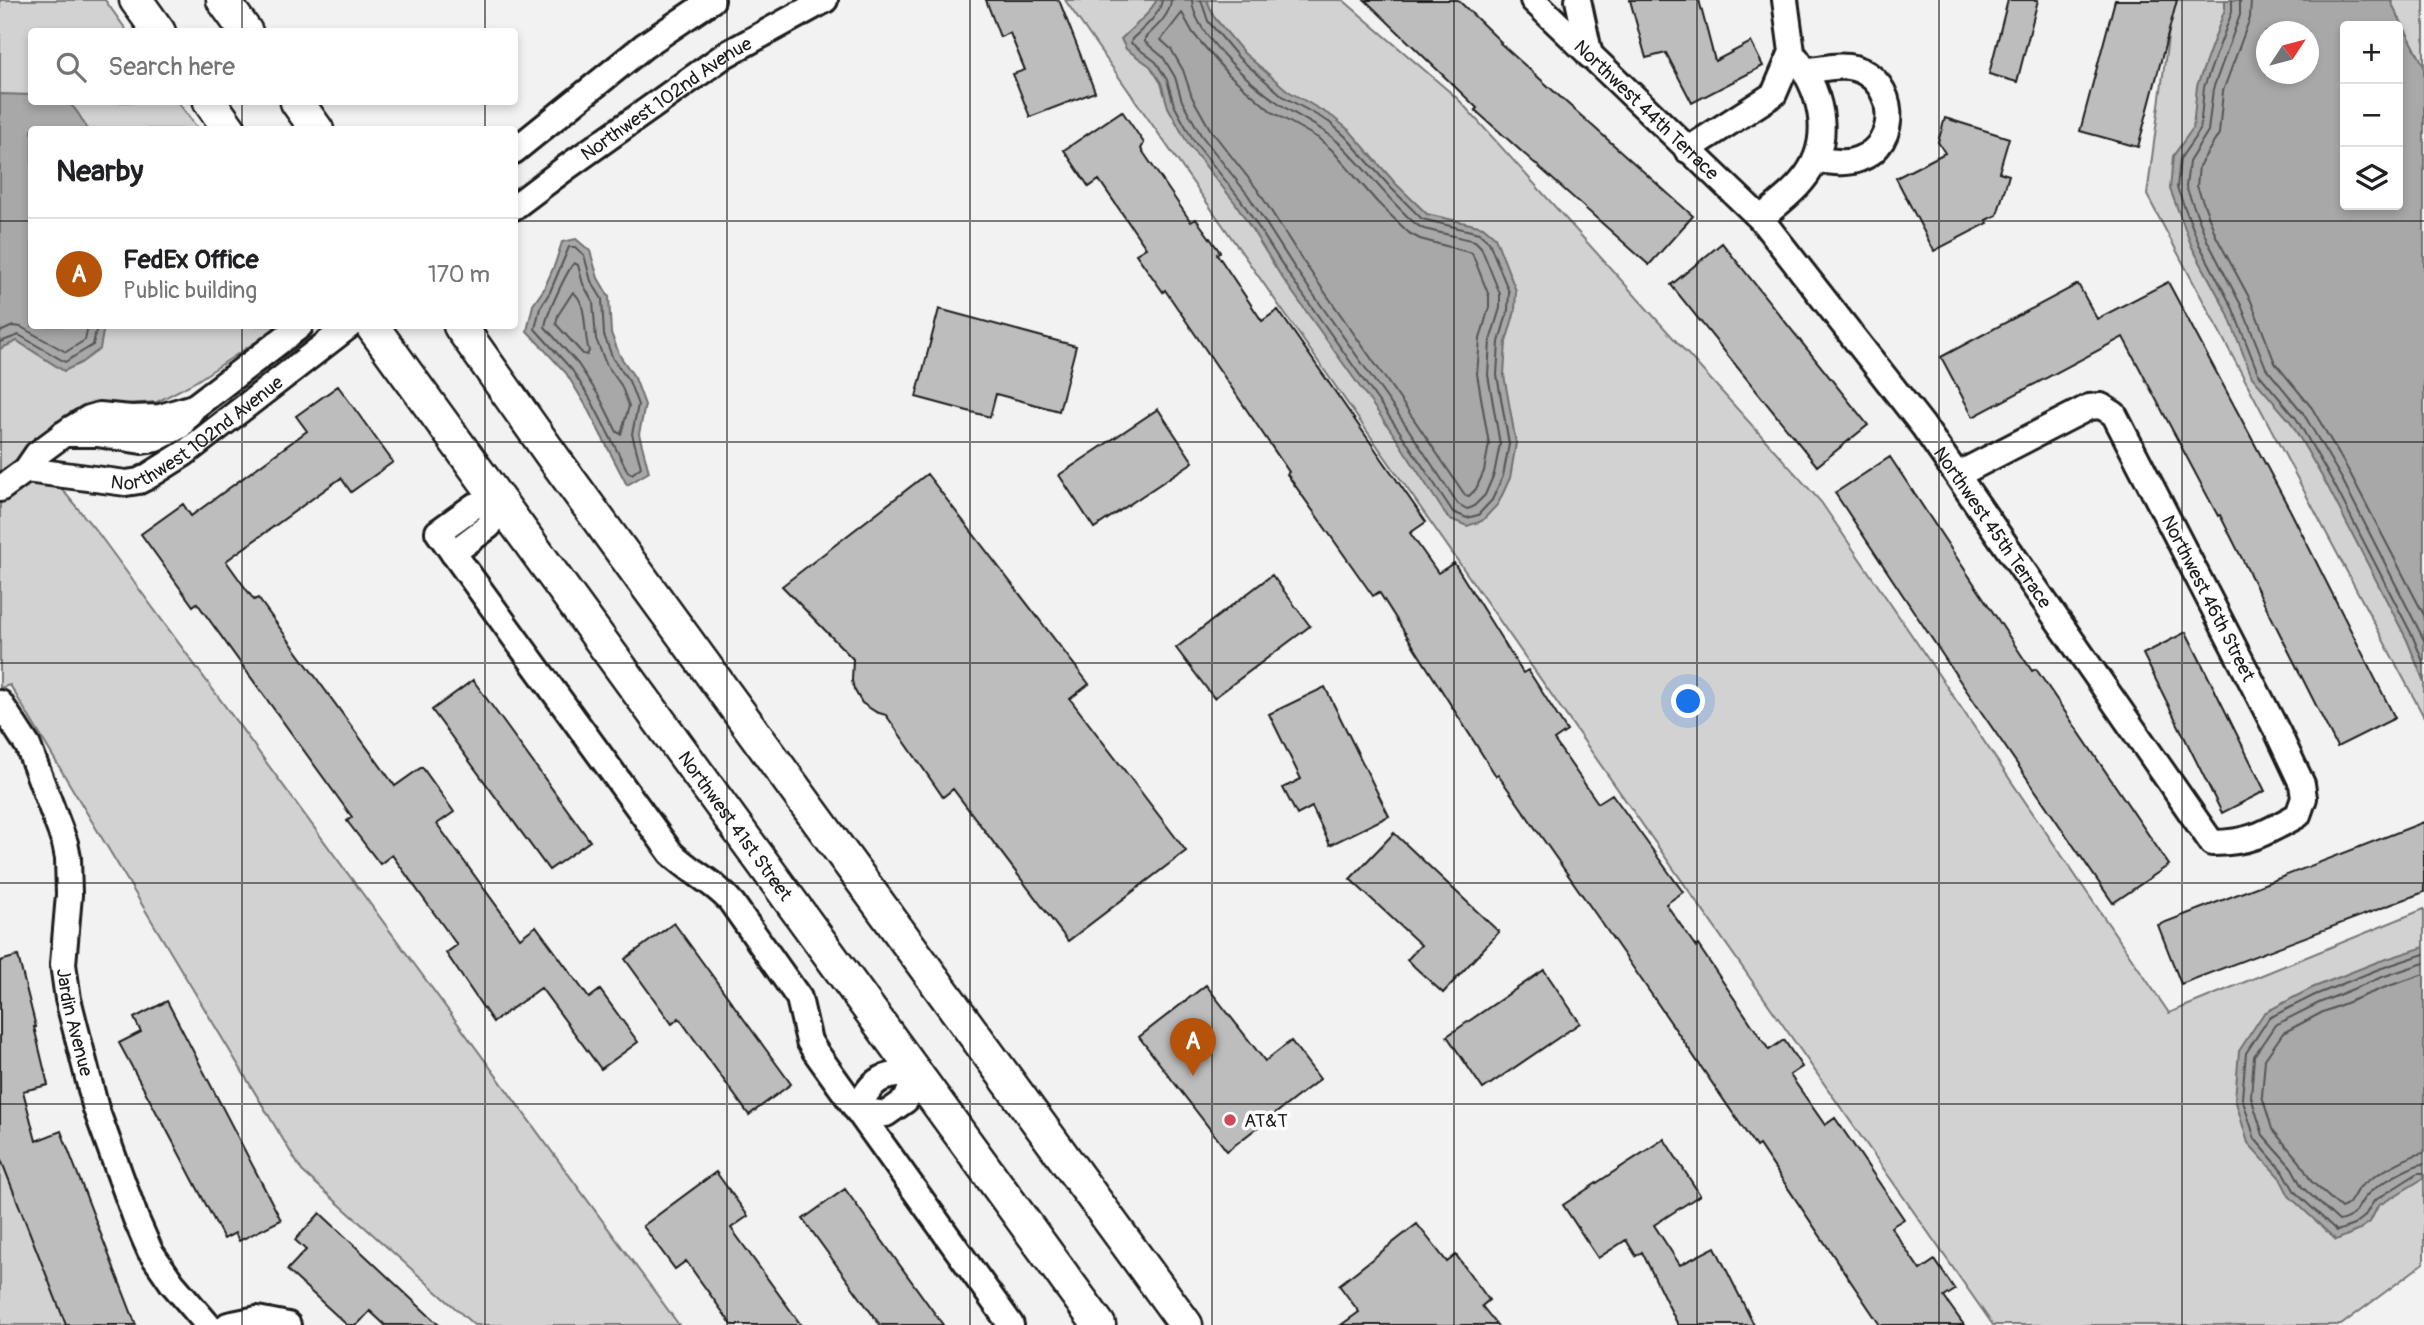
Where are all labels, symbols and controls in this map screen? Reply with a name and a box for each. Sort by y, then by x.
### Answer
north arrow [2256,21,2319,84]
map controls [2340,21,2403,210]
button: + [2340,21,2403,84]
search box [28,28,518,105]
street label: Northwest 102nd Avenue [576,31,757,166]
street label: Northwest 44th Terrace [1569,35,1724,186]
icon: search [52,48,90,86]
text: Search here [108,51,235,83]
button: − [2340,84,2403,147]
button: layers [2340,147,2403,210]
text: Nearby [56,153,143,190]
text: FedEx Office [123,244,258,276]
text: A [72,260,86,289]
text: 170 m [428,260,490,289]
text: Public building [123,276,257,305]
street label: Northwest 102nd Avenue [109,370,289,496]
street label: Northwest 45th Terrace [1928,442,2057,614]
street label: Northwest 46th Street [2156,511,2261,686]
your location [1671,684,1705,718]
street label: Northwest 41st Street [672,747,797,906]
street label: Jardin Avenue [51,967,98,1079]
pin: A [1170,1018,1216,1076]
place label: AT&T [1244,1109,1288,1133]
marker: AT&T [1222,1112,1238,1128]

